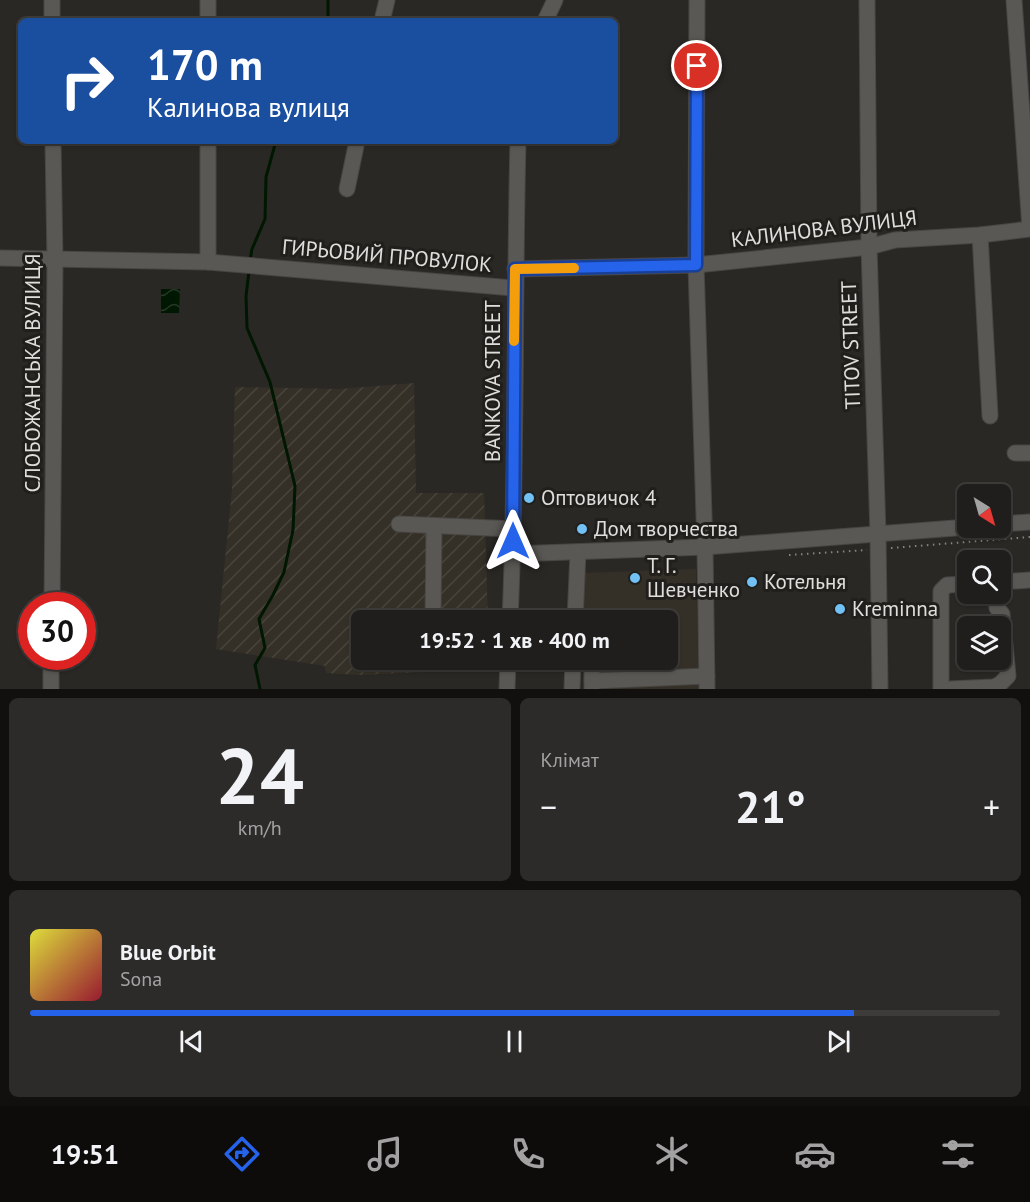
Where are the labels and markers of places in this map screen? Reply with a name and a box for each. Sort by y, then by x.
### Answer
pin [671,40,722,91]
place label: Оптовичок 4 [541,484,656,511]
marker: Оптовичок 4 [522,491,536,505]
place label: Дом творчества [594,515,738,542]
marker: Дом творчества [575,522,589,536]
place label: Т. Г. Шевченко [647,552,740,603]
place label: Котельня [764,568,846,595]
marker: Т. Г. Шевченко [628,571,642,585]
marker: Котельня [745,575,759,589]
place label: Kreminna [852,595,938,622]
marker: Kreminna [833,602,847,616]

